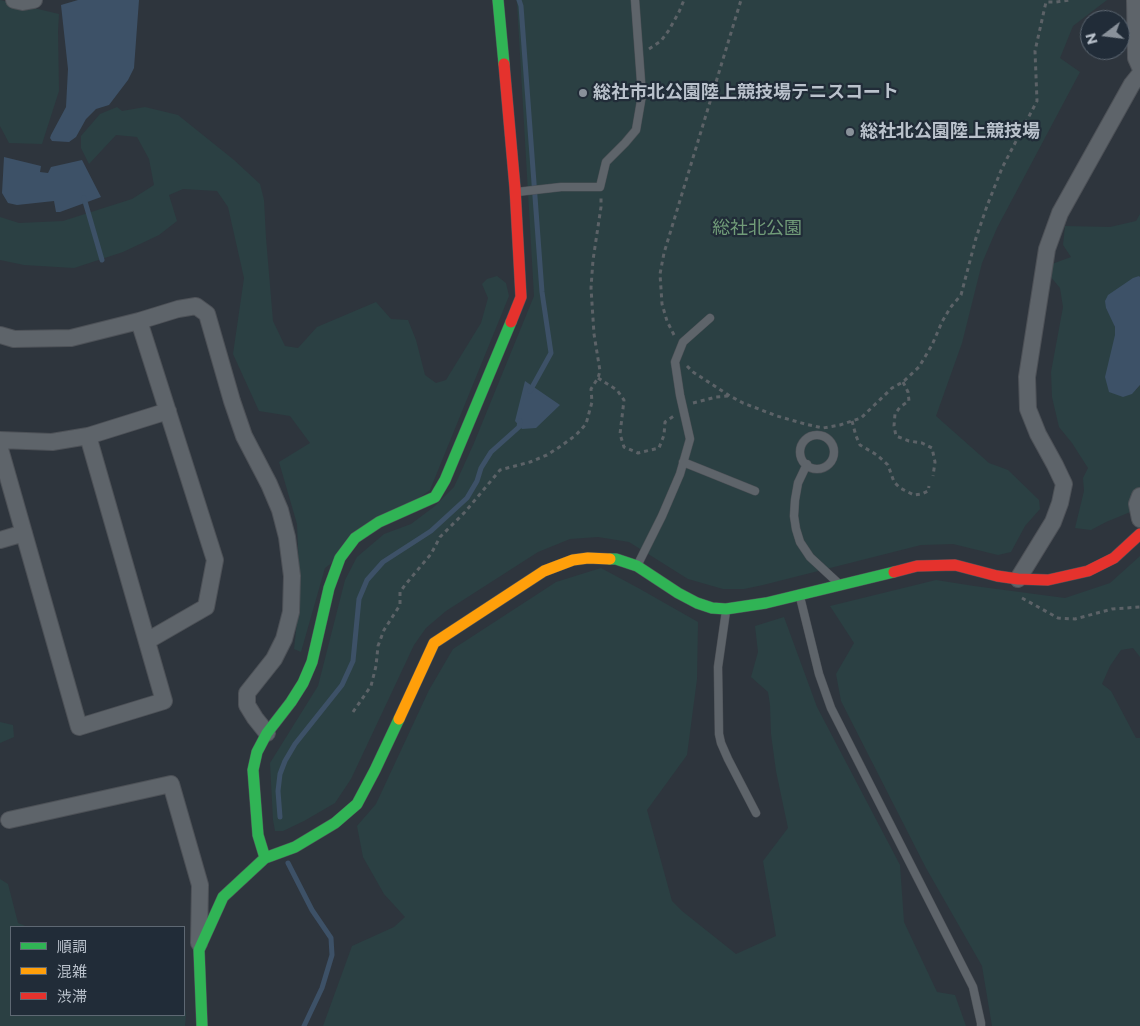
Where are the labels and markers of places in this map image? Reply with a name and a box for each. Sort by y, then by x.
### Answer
place label: 総社市北公園陸上競技場テニスコート [593,82,899,104]
marker: 総社市北公園陸上競技場テニスコート [577,87,589,99]
place label: 総社北公園陸上競技場 [860,121,1040,143]
marker: 総社北公園陸上競技場 [844,126,856,138]

